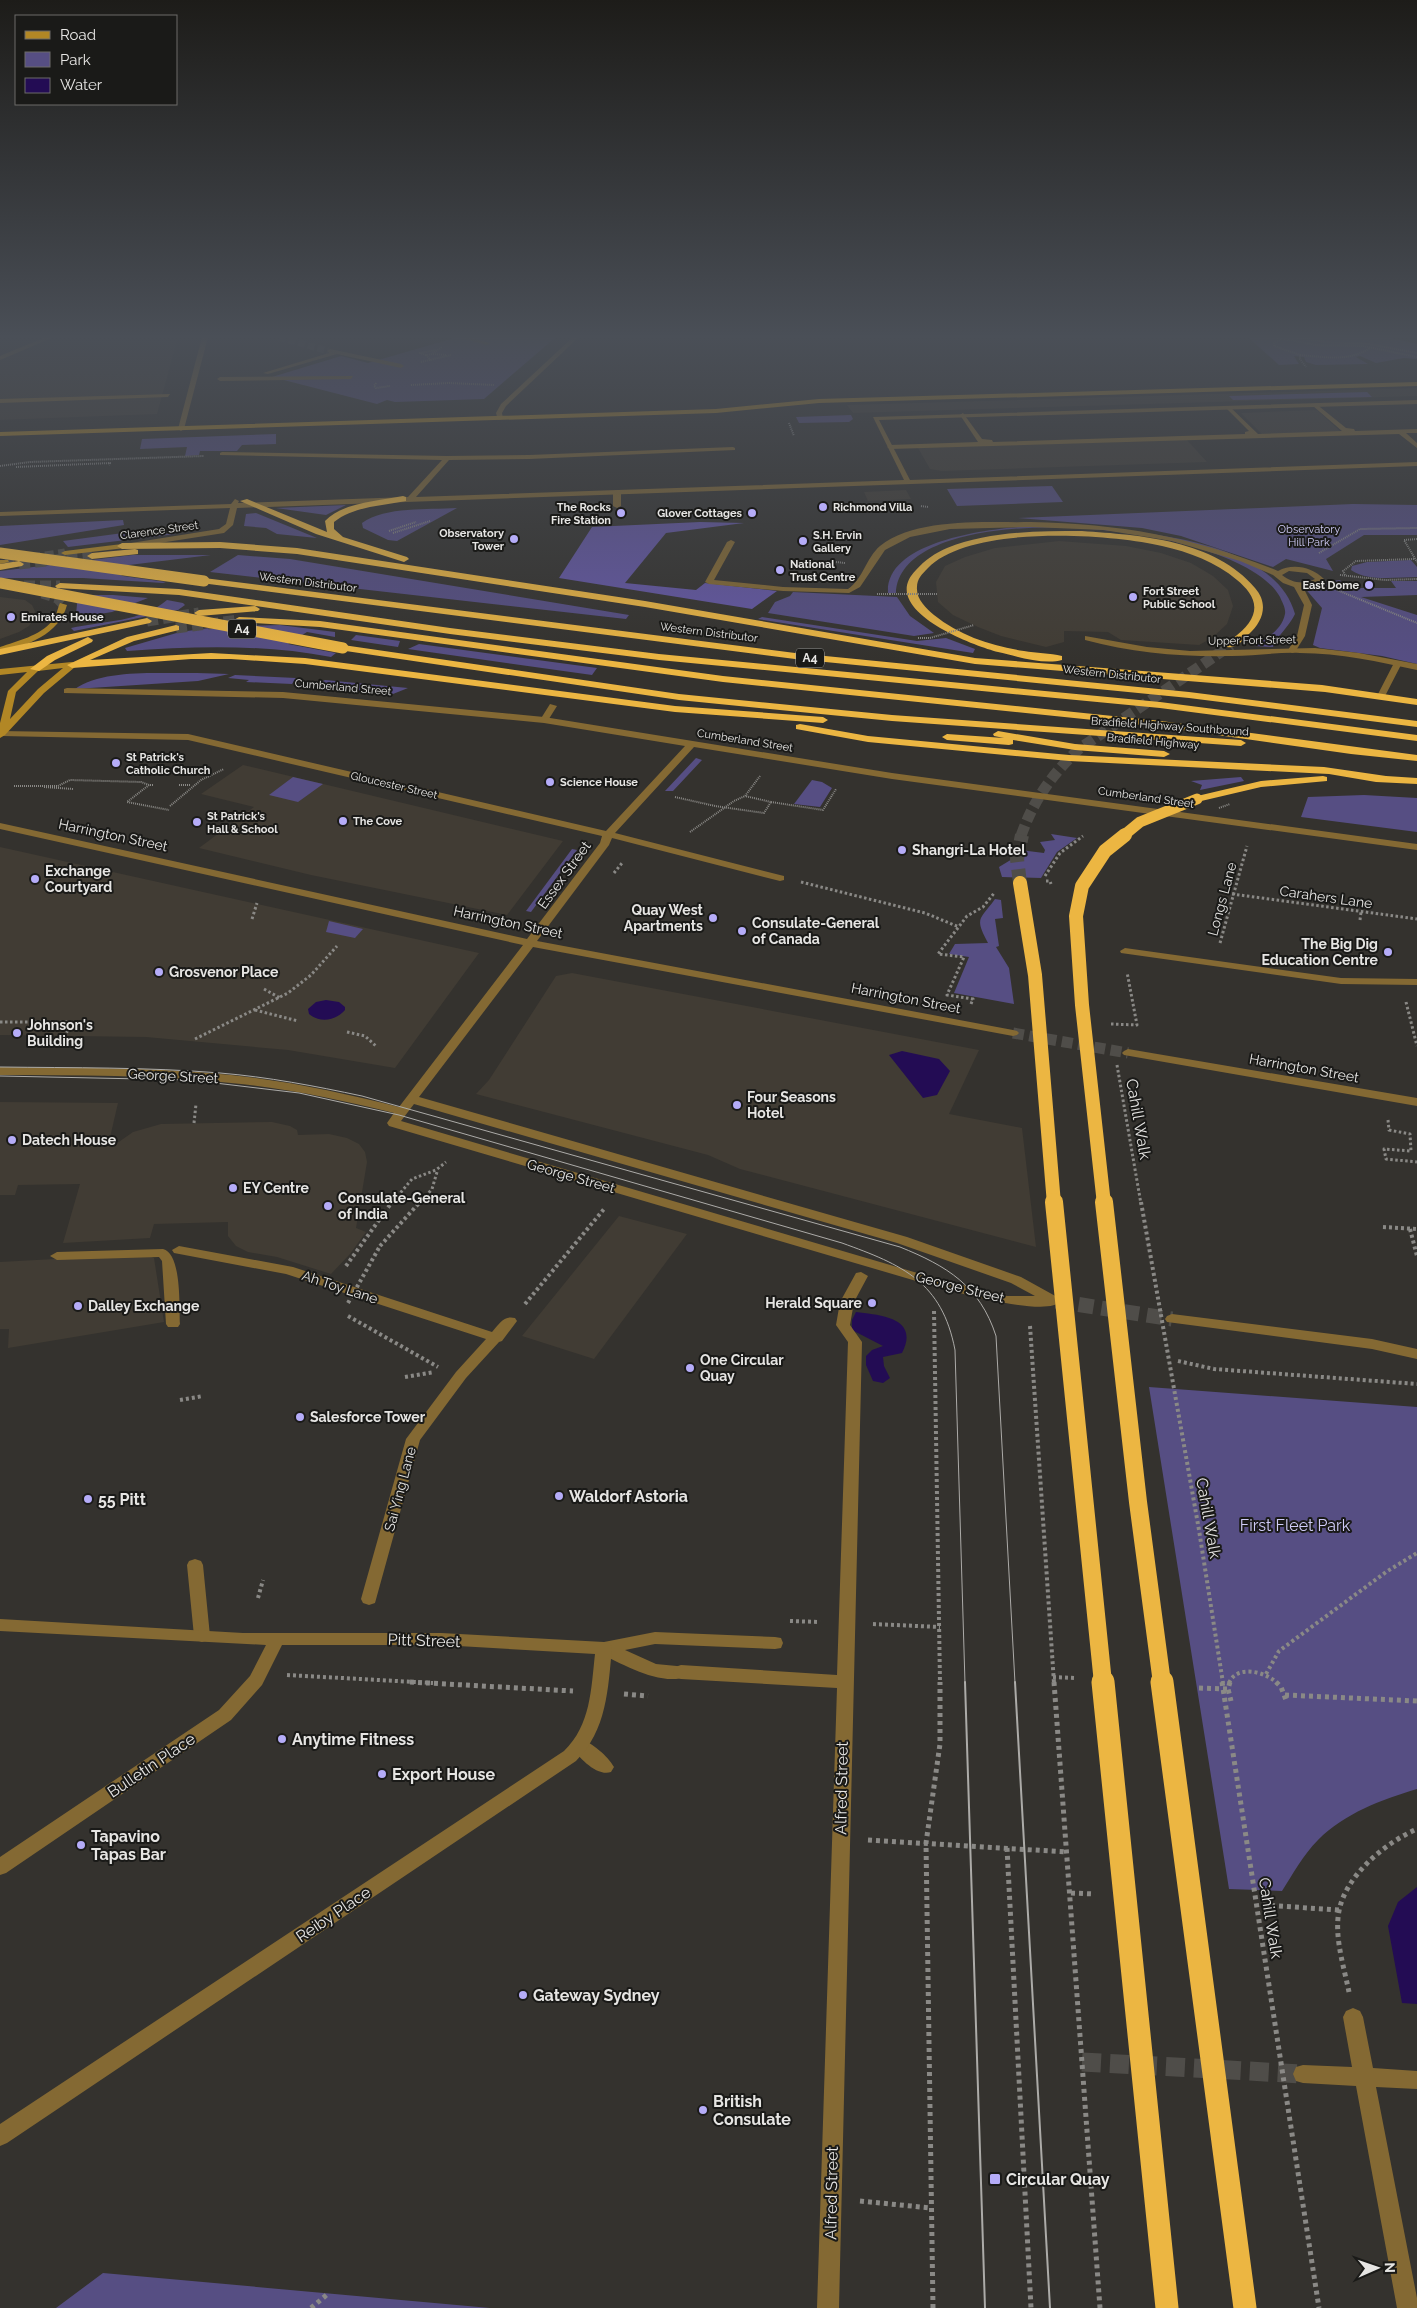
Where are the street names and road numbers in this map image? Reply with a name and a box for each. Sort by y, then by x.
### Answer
street label: Clarence Street [119,519,199,542]
street label: Western Distributor [258,570,358,595]
road number: A4 [228,620,256,638]
street label: Western Distributor [659,620,759,645]
street label: Upper Fort Street [1208,633,1297,648]
road number: A4 [796,648,824,668]
street label: Western Distributor [1062,663,1162,686]
street label: Cumberland Street [294,677,392,698]
street label: Bradfield Highway Southbound [1091,714,1250,739]
street label: Cumberland Street [696,726,794,755]
street label: Bradfield Highway [1106,731,1200,752]
street label: Gloucester Street [349,769,439,802]
street label: Cumberland Street [1097,784,1195,811]
street label: Harrington Street [57,816,169,854]
street label: Essex Street [534,838,594,912]
street label: Longs Lane [1204,860,1240,938]
street label: Carahers Lane [1279,883,1373,911]
street label: Harrington Street [452,903,564,941]
street label: Harrington Street [850,980,962,1017]
street label: Harrington Street [1248,1050,1360,1086]
street label: George Street [127,1066,219,1086]
street label: Cahill Walk [1122,1077,1155,1161]
street label: George Street [525,1156,617,1196]
street label: Ah Toy Lane [300,1267,380,1307]
street label: George Street [914,1268,1006,1306]
street label: Sai Ying Lane [381,1445,419,1533]
street label: Cahill Walk [1192,1476,1225,1560]
street label: Pitt Street [387,1630,461,1651]
street label: Bulletin Place [104,1729,199,1802]
street label: Alfred Street [831,1740,852,1835]
street label: Cahill Walk [1255,1876,1286,1960]
street label: Reiby Place [292,1882,374,1946]
street label: Alfred Street [821,2145,842,2240]

